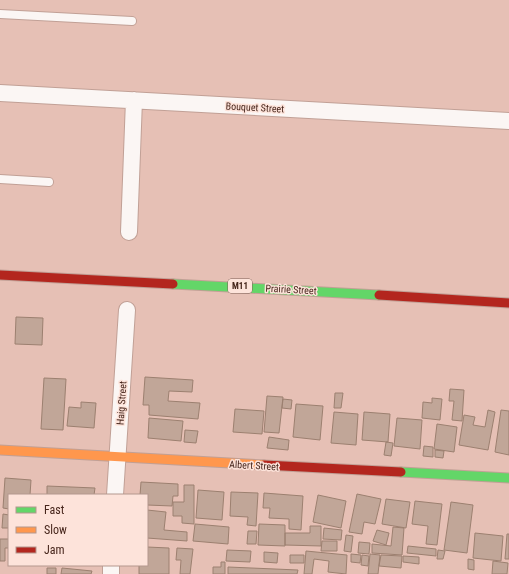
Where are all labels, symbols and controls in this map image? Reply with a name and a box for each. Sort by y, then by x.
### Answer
street label: Bouquet Street [225,100,285,115]
road number: M11 [228,279,252,293]
street label: Prairie Street [265,283,317,296]
street label: Haig Street [114,381,129,425]
street label: Albert Street [229,459,279,472]
legend [8,494,148,566]
text: Fast [44,503,65,517]
text: Slow [44,523,67,537]
text: Jam [44,543,65,557]

